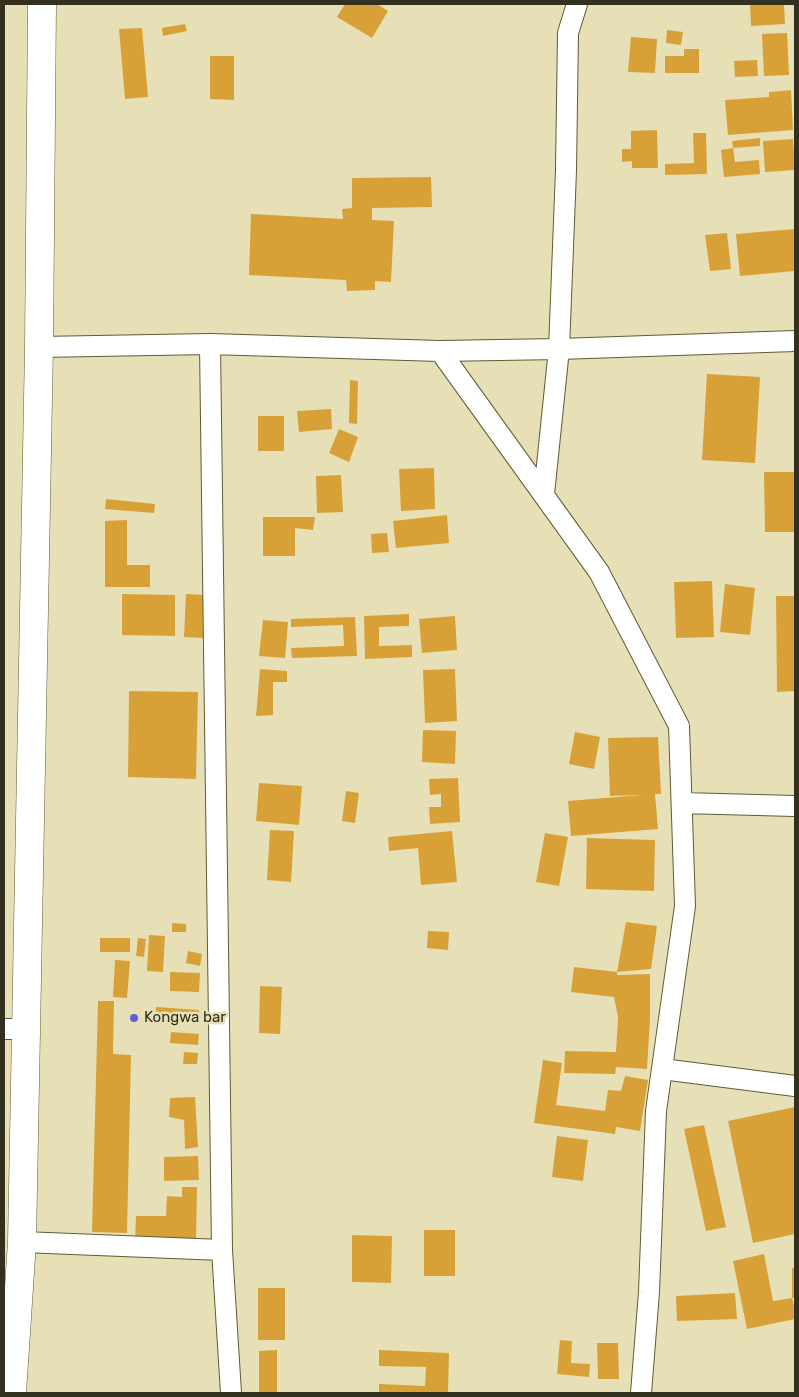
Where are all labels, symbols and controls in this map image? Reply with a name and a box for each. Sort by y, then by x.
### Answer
place label: Kongwa bar [144,1009,226,1027]
marker: Kongwa bar [128,1012,140,1024]

